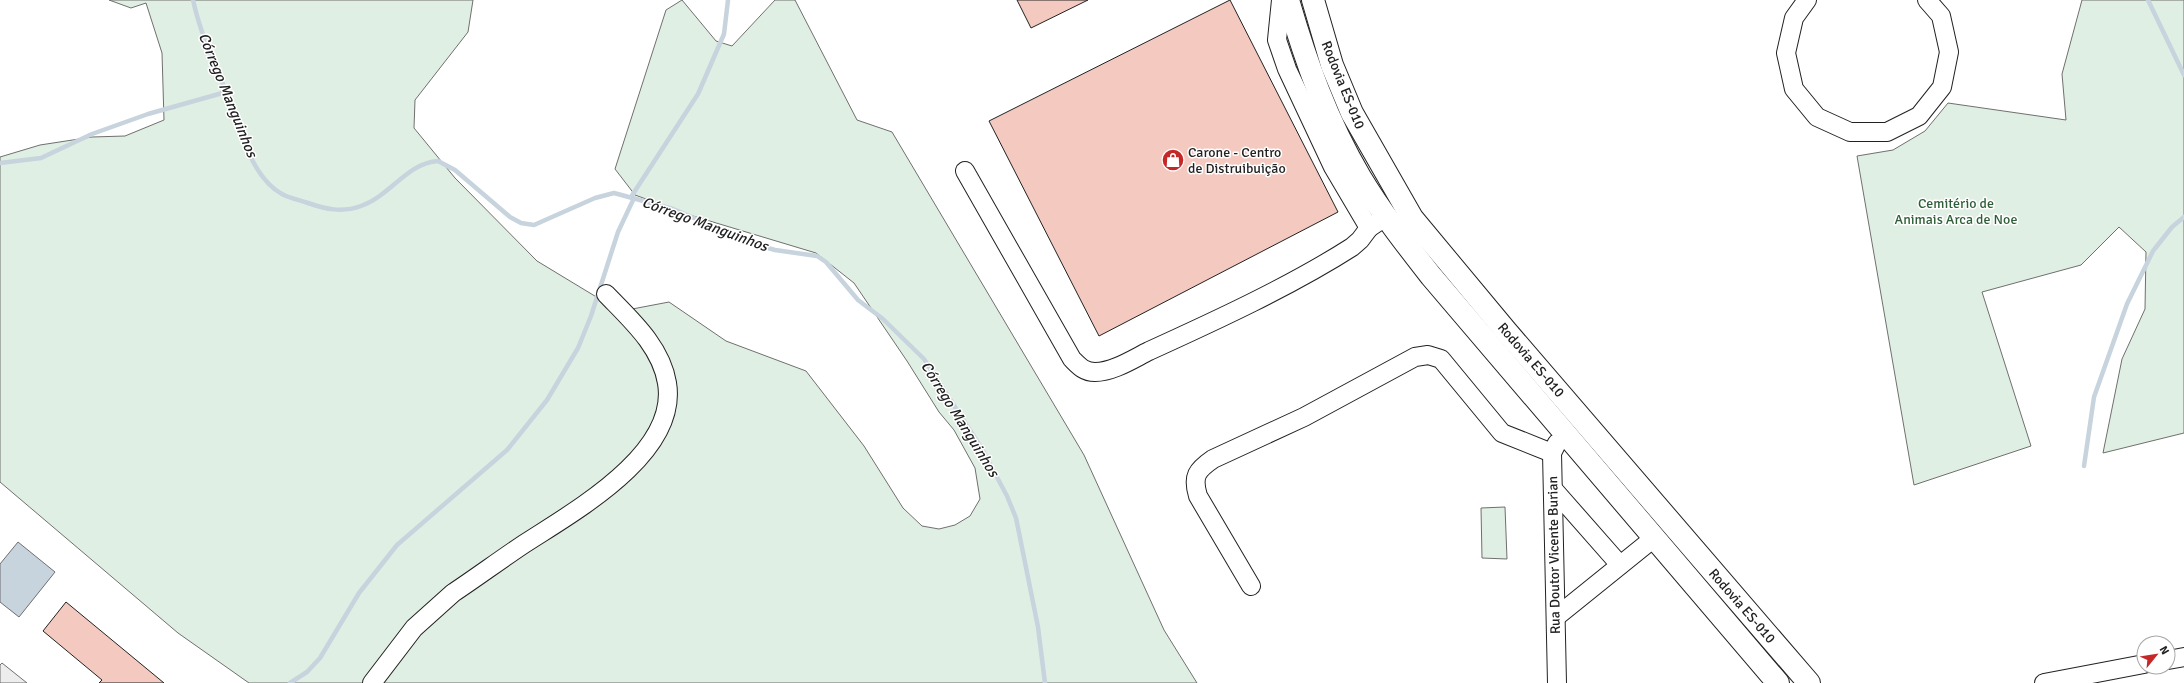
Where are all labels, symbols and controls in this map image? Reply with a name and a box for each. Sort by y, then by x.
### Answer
water label: Córrego Manguinhos [195,30,262,161]
street label: Rodovia ES-010 [1318,38,1368,132]
place label: Carone - Centro de Distruibuição [1188,144,1286,177]
shop icon: Carone - Centro de Distruibuição [1160,147,1186,173]
water label: Córrego Manguinhos [640,193,772,256]
park label: Cemitério de Animais Arca de Noe [1895,195,2017,228]
street label: Rodovia ES-010 [1494,319,1568,401]
water label: Córrego Manguinhos [917,358,1004,481]
street label: Rua Doutor Vicente Burian [1544,476,1564,634]
street label: Rodovia ES-010 [1705,565,1779,647]
north arrow [2136,635,2176,675]
text: N [2157,644,2172,657]

